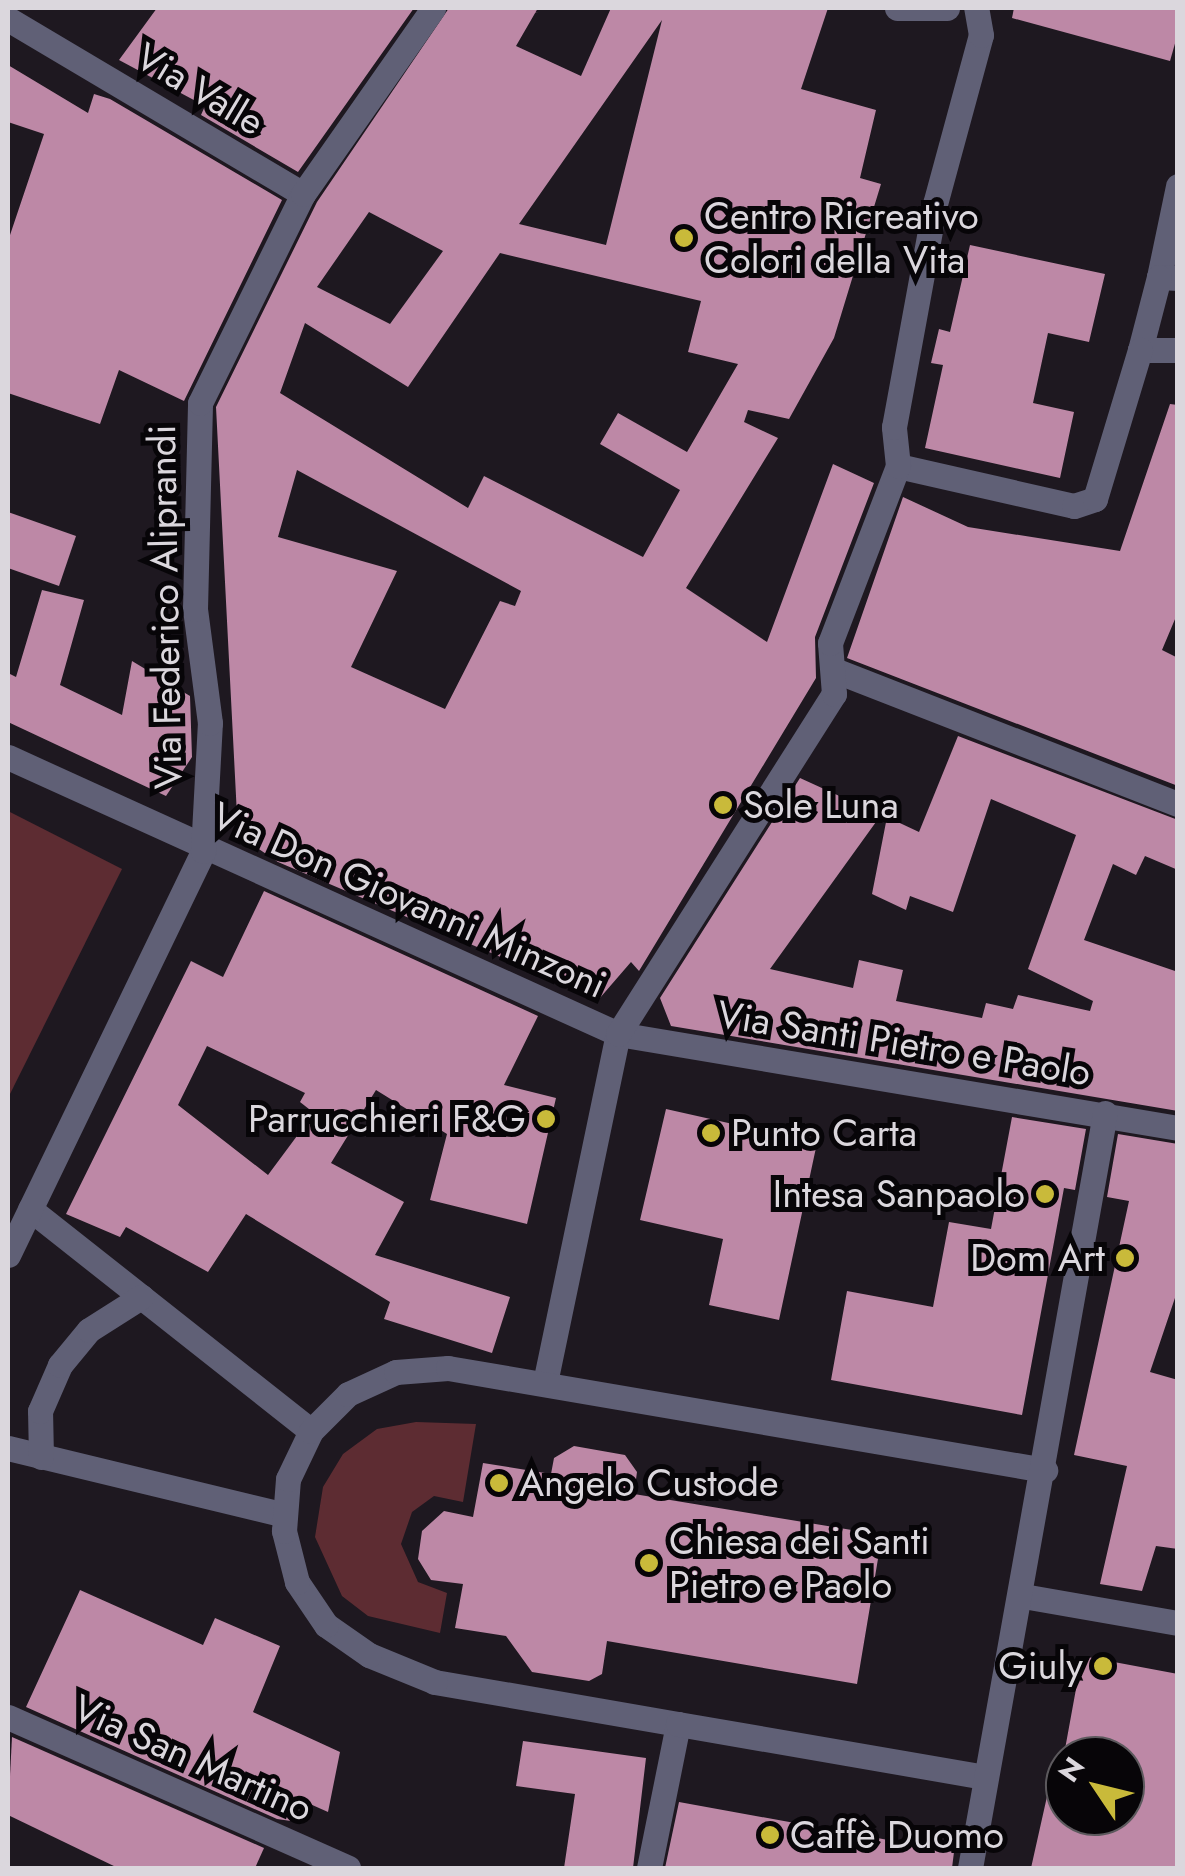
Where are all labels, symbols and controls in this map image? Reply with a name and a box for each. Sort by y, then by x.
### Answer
street label: Via Valle [128,33,272,145]
place label: Centro Ricreativo Colori della Vita [704,193,979,282]
marker: Centro Ricreativo Colori della Vita [673,227,695,249]
street label: Via Federico Aliprandi [139,424,191,790]
place label: Sole Luna [743,782,899,828]
street label: Via Don Giovanni Minzoni [205,792,613,1008]
marker: Sole Luna [712,794,734,816]
street label: Via Santi Pietro e Paolo [714,991,1094,1095]
place label: Parrucchieri F&G [248,1096,526,1142]
marker: Parrucchieri F&G [535,1108,557,1130]
place label: Punto Carta [731,1110,917,1156]
marker: Punto Carta [700,1122,722,1144]
place label: Intesa Sanpaolo [773,1171,1025,1217]
marker: Intesa Sanpaolo [1034,1183,1056,1205]
place label: Dom Art [970,1235,1105,1281]
marker: Dom Art [1114,1247,1136,1269]
place label: Angelo Custode [519,1460,779,1506]
marker: Angelo Custode [488,1472,510,1494]
place label: Chiesa dei Santi Pietro e Paolo [669,1518,930,1608]
marker: Chiesa dei Santi Pietro e Paolo [638,1552,660,1574]
place label: Giuly [998,1643,1083,1689]
marker: Giuly [1092,1655,1114,1677]
street label: Via San Martino [66,1685,320,1831]
north arrow [1045,1736,1145,1836]
text: N [1048,1749,1095,1791]
place label: Caffè Duomo [790,1812,1004,1858]
marker: Caffè Duomo [759,1824,781,1846]

